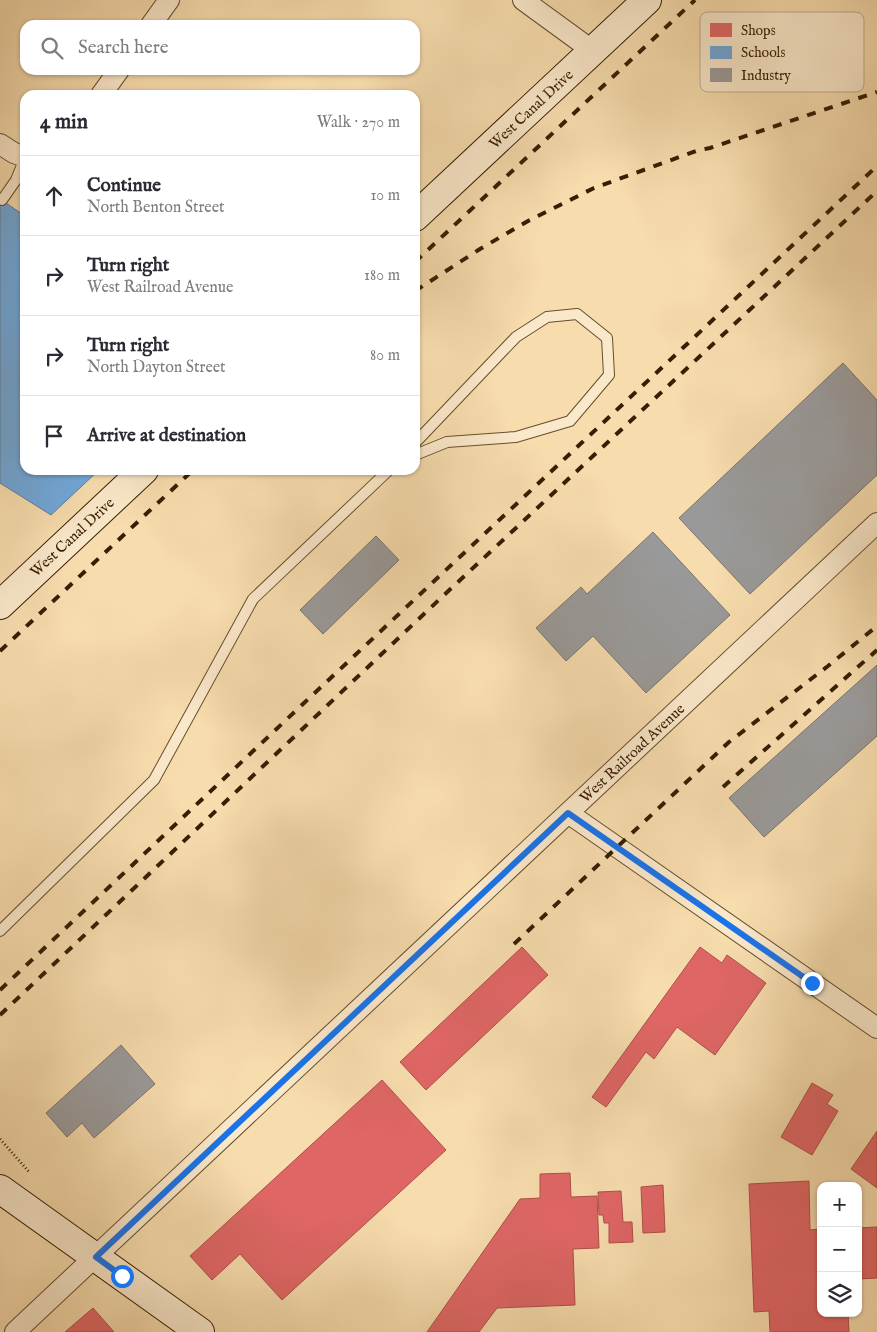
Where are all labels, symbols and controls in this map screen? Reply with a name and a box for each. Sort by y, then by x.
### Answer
legend [700,12,864,92]
search box [20,20,420,75]
text: Shops [741,22,776,40]
icon: search [38,34,66,62]
text: Search here [78,36,169,60]
text: Schools [741,44,785,62]
street label: West Canal Drive [485,65,577,153]
text: Industry [741,67,791,85]
text: 4 min [40,109,88,136]
text: Walk · 270 m [317,113,400,133]
text: Continue [87,174,161,198]
icon: ahead [40,182,68,210]
text: 10 m [370,186,400,206]
text: North Benton Street [87,198,225,218]
text: Turn right [87,254,169,278]
icon: right [40,262,68,290]
text: 180 m [364,266,400,286]
text: West Railroad Avenue [87,278,233,298]
text: Turn right [87,334,169,358]
icon: right [40,342,68,370]
text: 80 m [370,346,400,366]
text: North Dayton Street [87,358,226,378]
icon: arrive [40,422,68,450]
text: Arrive at destination [87,424,246,448]
street label: West Canal Drive [26,493,118,581]
street label: West Railroad Avenue [576,700,689,807]
route end [801,972,824,995]
map controls [817,1182,862,1317]
button: + [817,1182,862,1227]
button: − [817,1227,862,1272]
route start [111,1265,134,1288]
button: layers [817,1272,862,1317]

